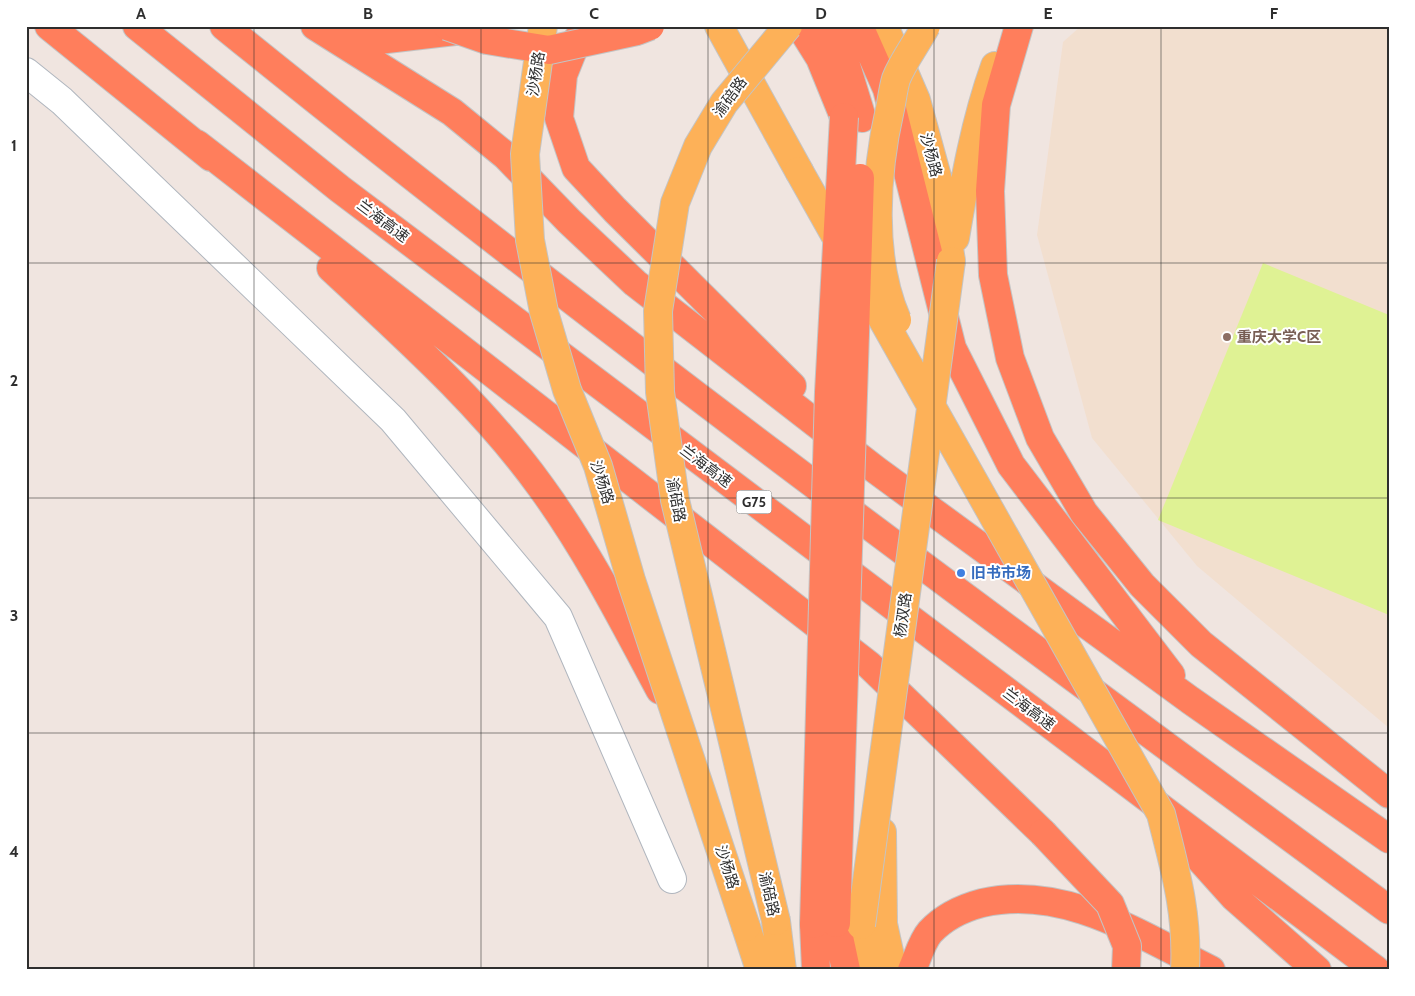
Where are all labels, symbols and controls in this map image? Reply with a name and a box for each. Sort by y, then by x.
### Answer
text: A [136,4,146,23]
text: B [363,4,373,23]
text: C [589,4,599,23]
text: D [815,4,827,23]
text: E [1043,4,1053,23]
text: F [1270,4,1279,23]
street label: 沙杨路 [524,50,548,98]
street label: 渝碚路 [709,74,751,120]
street label: 沙杨路 [916,131,946,179]
text: 1 [11,136,17,155]
street label: 兰海高速 [354,196,412,246]
place label: 重庆大学C区 [1237,328,1321,346]
marker: 重庆大学C区 [1221,331,1233,343]
text: 2 [10,371,18,390]
street label: 兰海高速 [677,441,735,491]
street label: 沙杨路 [586,458,618,506]
street label: 渝碚路 [663,476,689,524]
road number: G75 [736,491,772,514]
place label: 旧书市场 [971,564,1031,582]
marker: 旧书市场 [955,567,967,579]
street label: 杨双路 [891,591,915,639]
text: 3 [10,606,18,625]
street label: 兰海高速 [1000,684,1058,734]
text: 4 [9,842,19,861]
street label: 沙杨路 [711,843,743,891]
street label: 渝碚路 [755,870,783,918]

